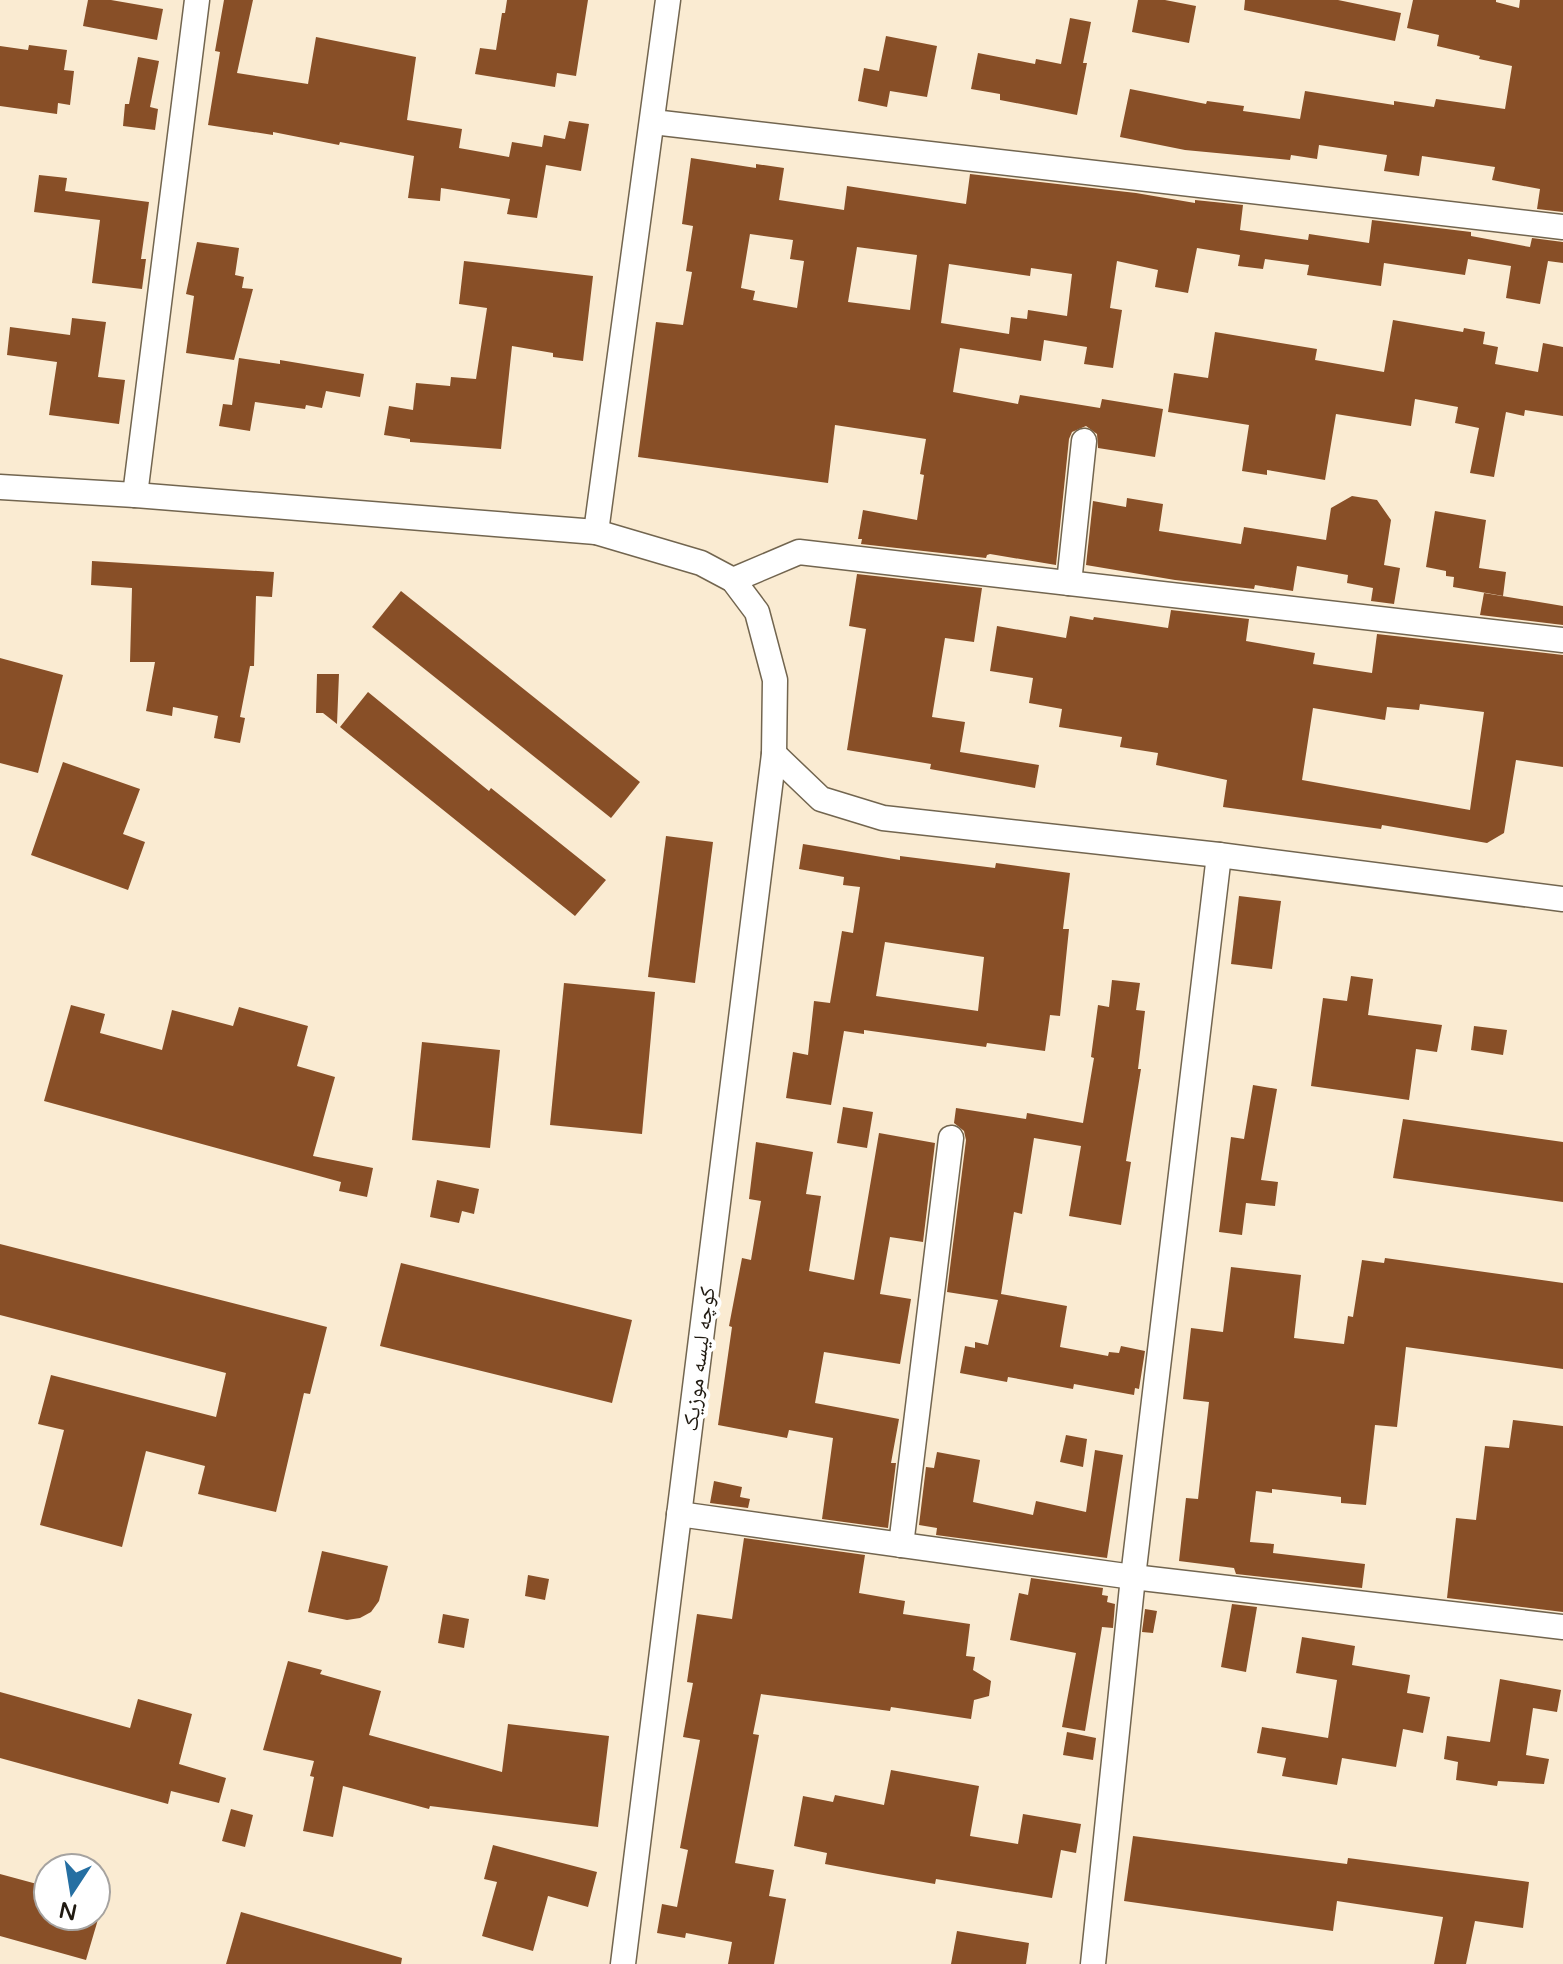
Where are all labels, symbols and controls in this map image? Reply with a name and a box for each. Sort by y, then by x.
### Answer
street label: کوچه لیسه موزیک [677,1285,721,1433]
north arrow [32,1852,112,1932]
text: N [57,1896,79,1925]

